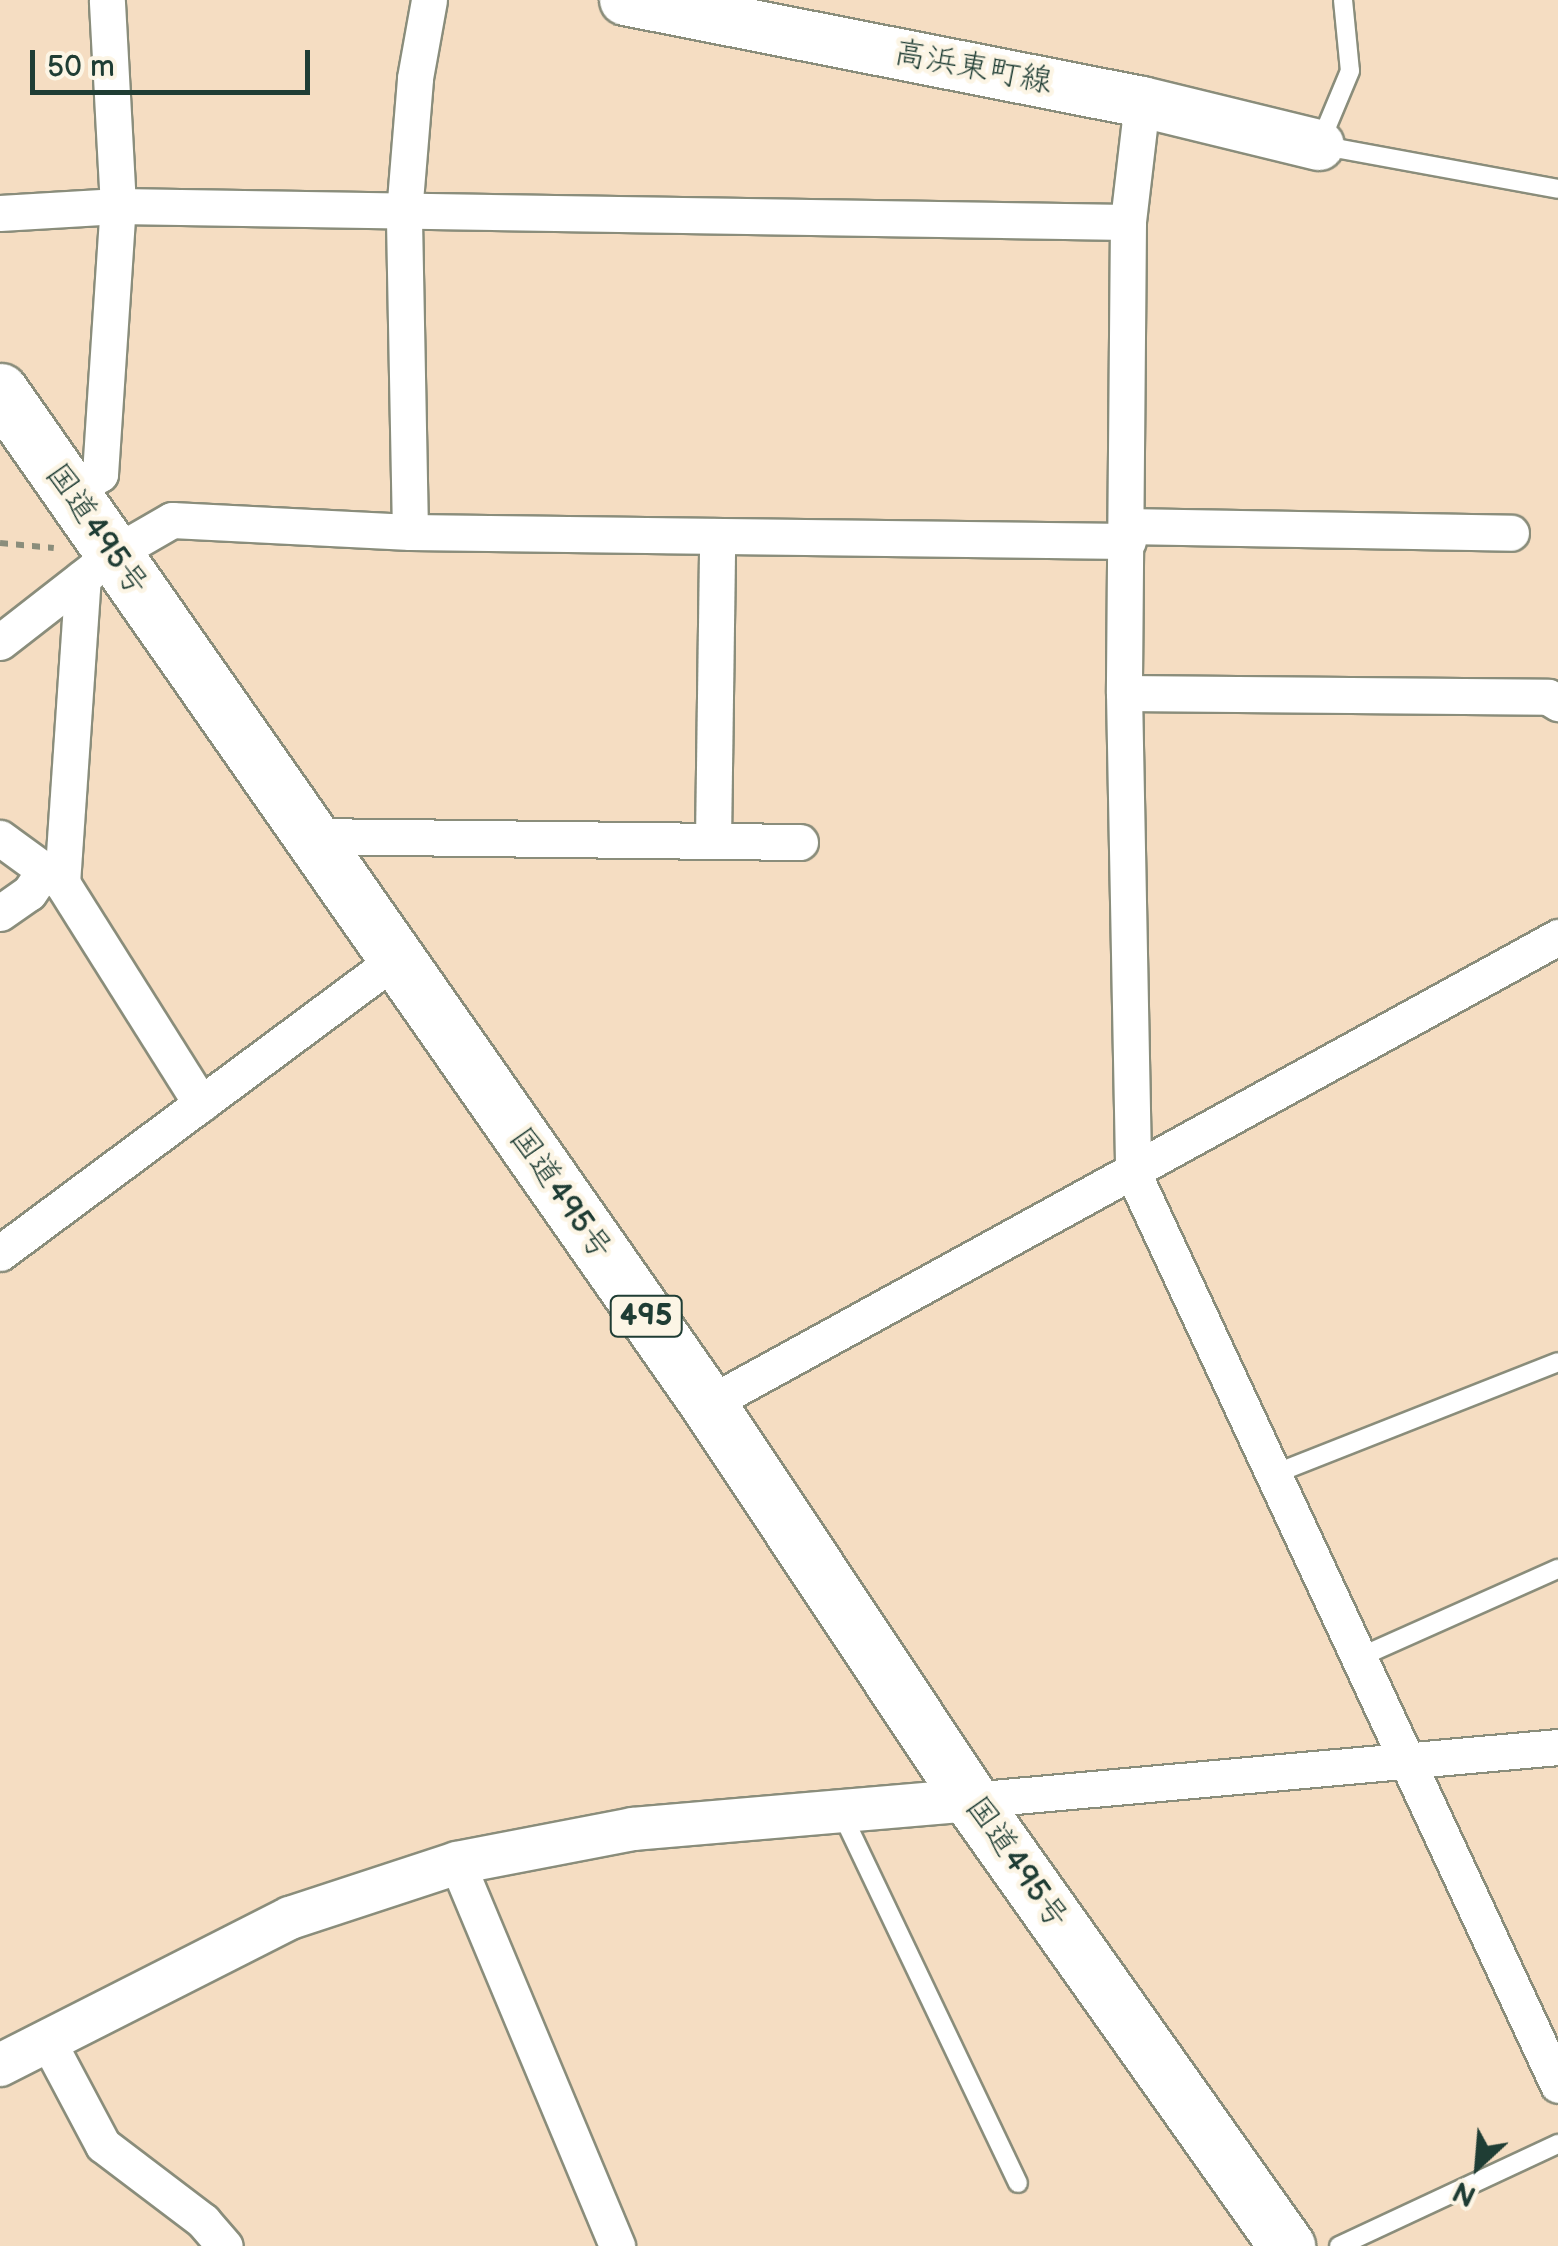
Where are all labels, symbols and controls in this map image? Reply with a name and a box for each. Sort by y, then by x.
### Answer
scale bar [35,30,315,92]
street label: 高浜東町線 [891,34,1055,102]
text: 50 m [47,49,115,85]
street label: 国道495号 [37,457,155,603]
street label: 国道495号 [501,1121,619,1267]
road number: 495 [608,1291,684,1341]
street label: 国道495号 [957,1790,1075,1936]
north arrow [1428,2116,1528,2216]
text: N [1448,2174,1481,2213]

